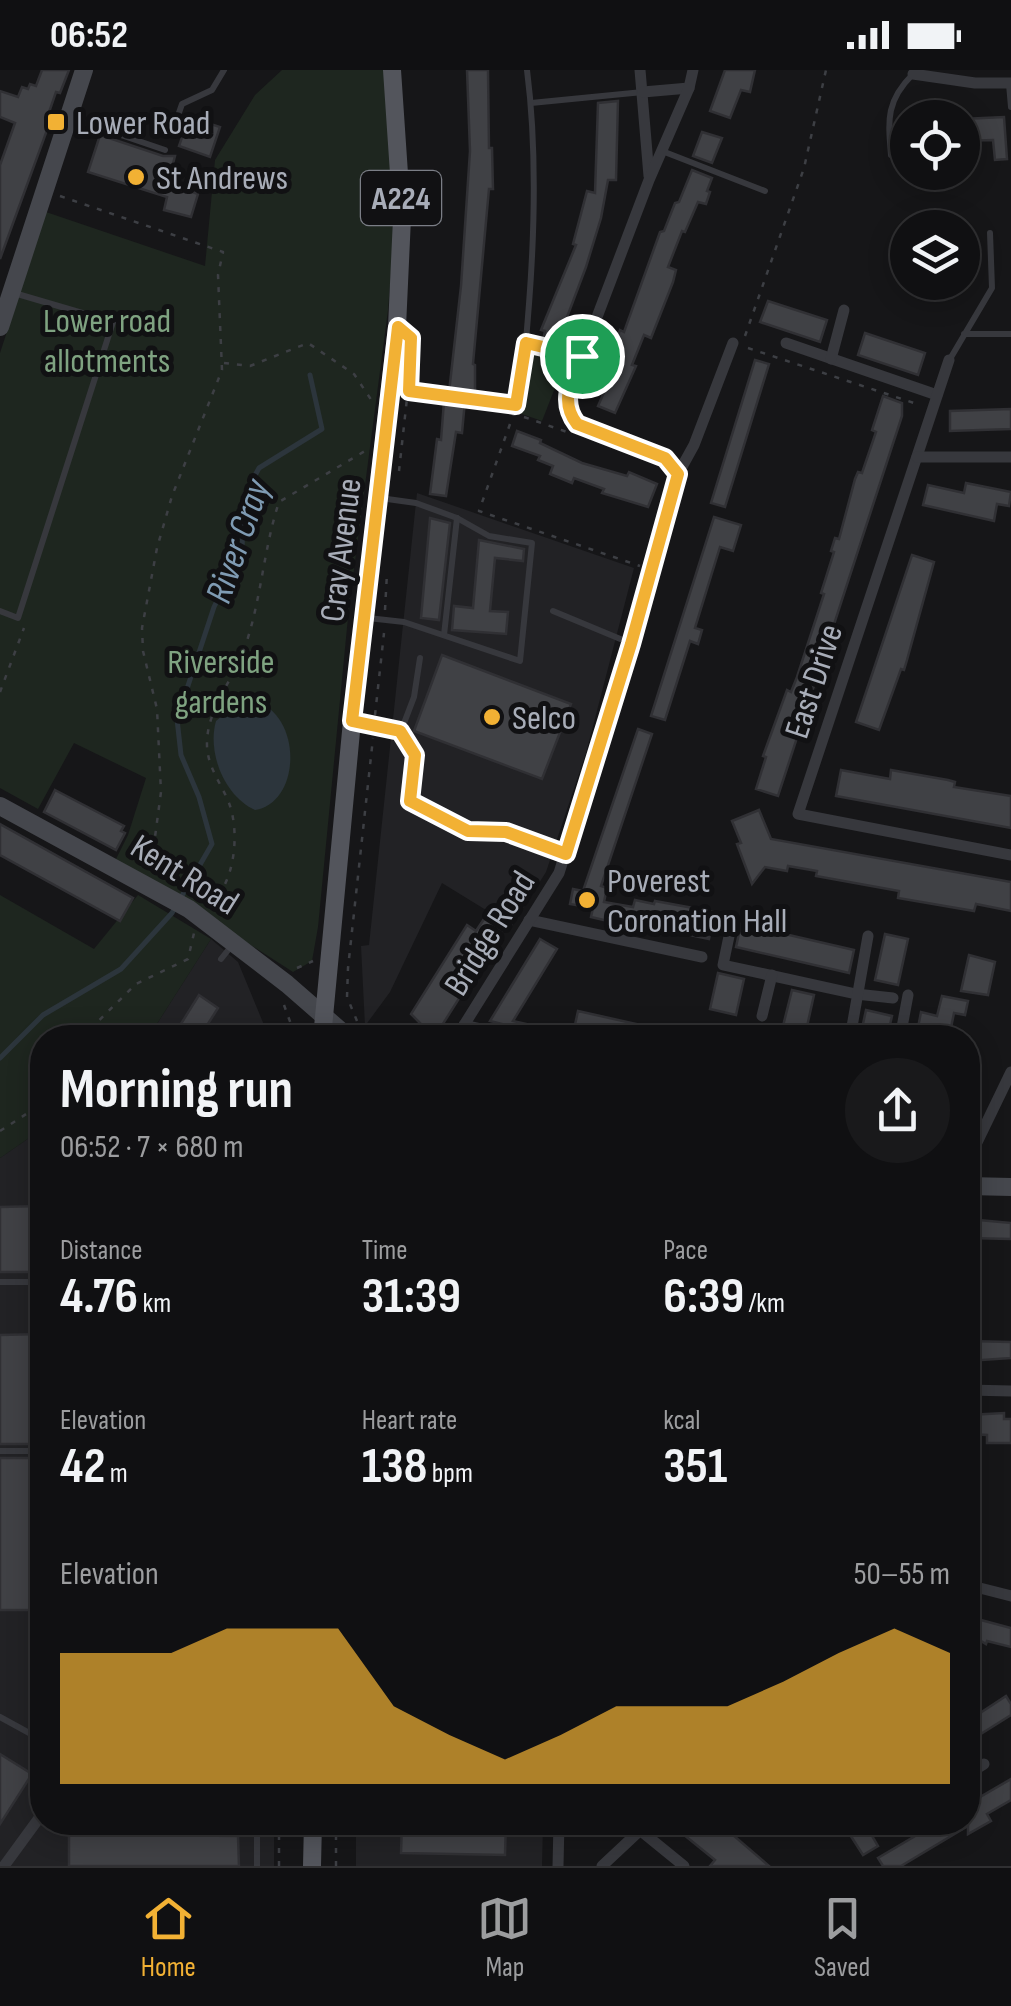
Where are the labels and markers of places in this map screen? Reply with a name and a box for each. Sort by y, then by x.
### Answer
place label: Lower Road [76,102,210,145]
marker: Lower Road [45,111,67,133]
place label: St Andrews [156,157,288,200]
marker: St Andrews [125,166,147,188]
pin [540,314,625,399]
place label: Selco [512,697,576,740]
marker: Selco [481,706,503,728]
place label: Poverest Coronation Hall [607,860,787,943]
marker: Poverest Coronation Hall [576,889,598,911]

